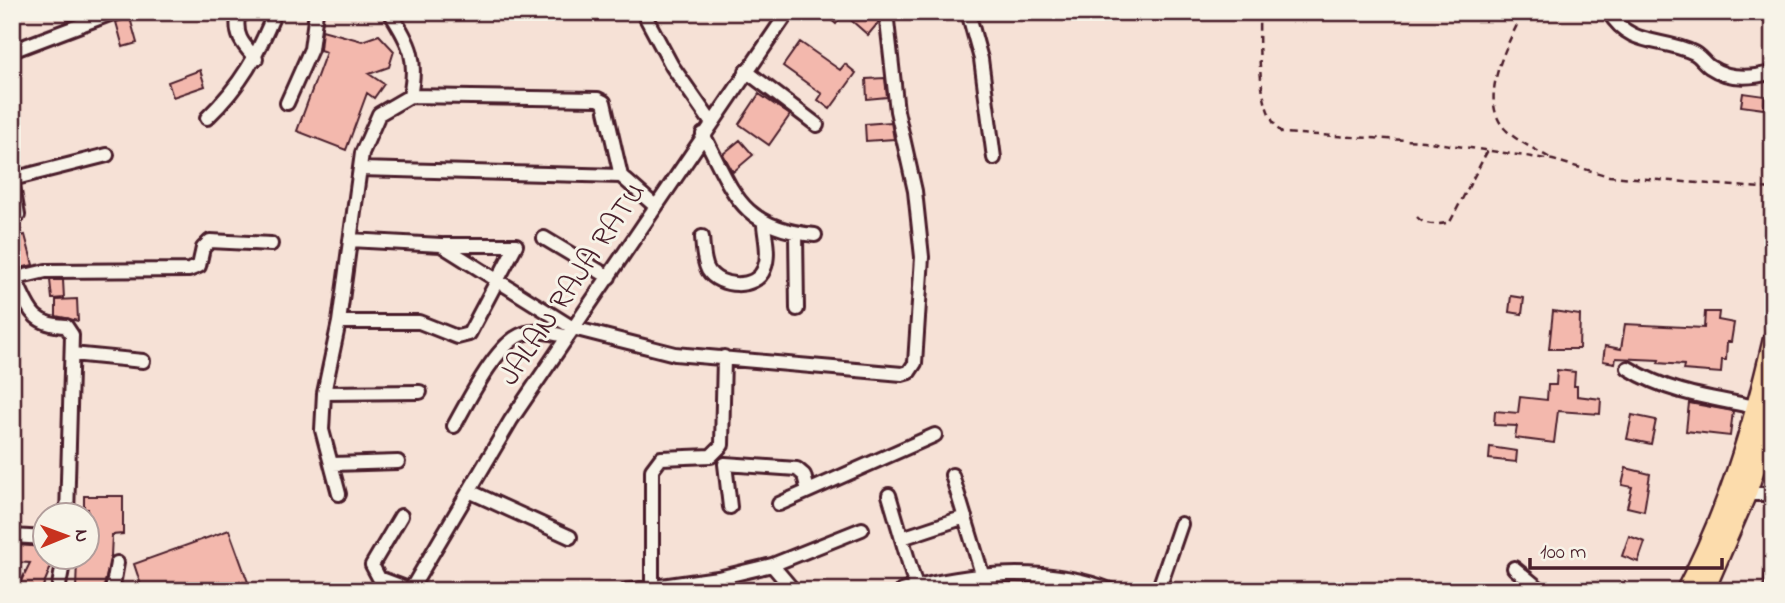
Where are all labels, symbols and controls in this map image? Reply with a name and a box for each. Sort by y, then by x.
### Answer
street label: JALAN RAJA RATU [489,174,658,395]
north arrow [32,502,102,572]
scale bar [1530,526,1722,570]
text: N [67,529,94,543]
text: 100 m [1540,538,1586,568]

